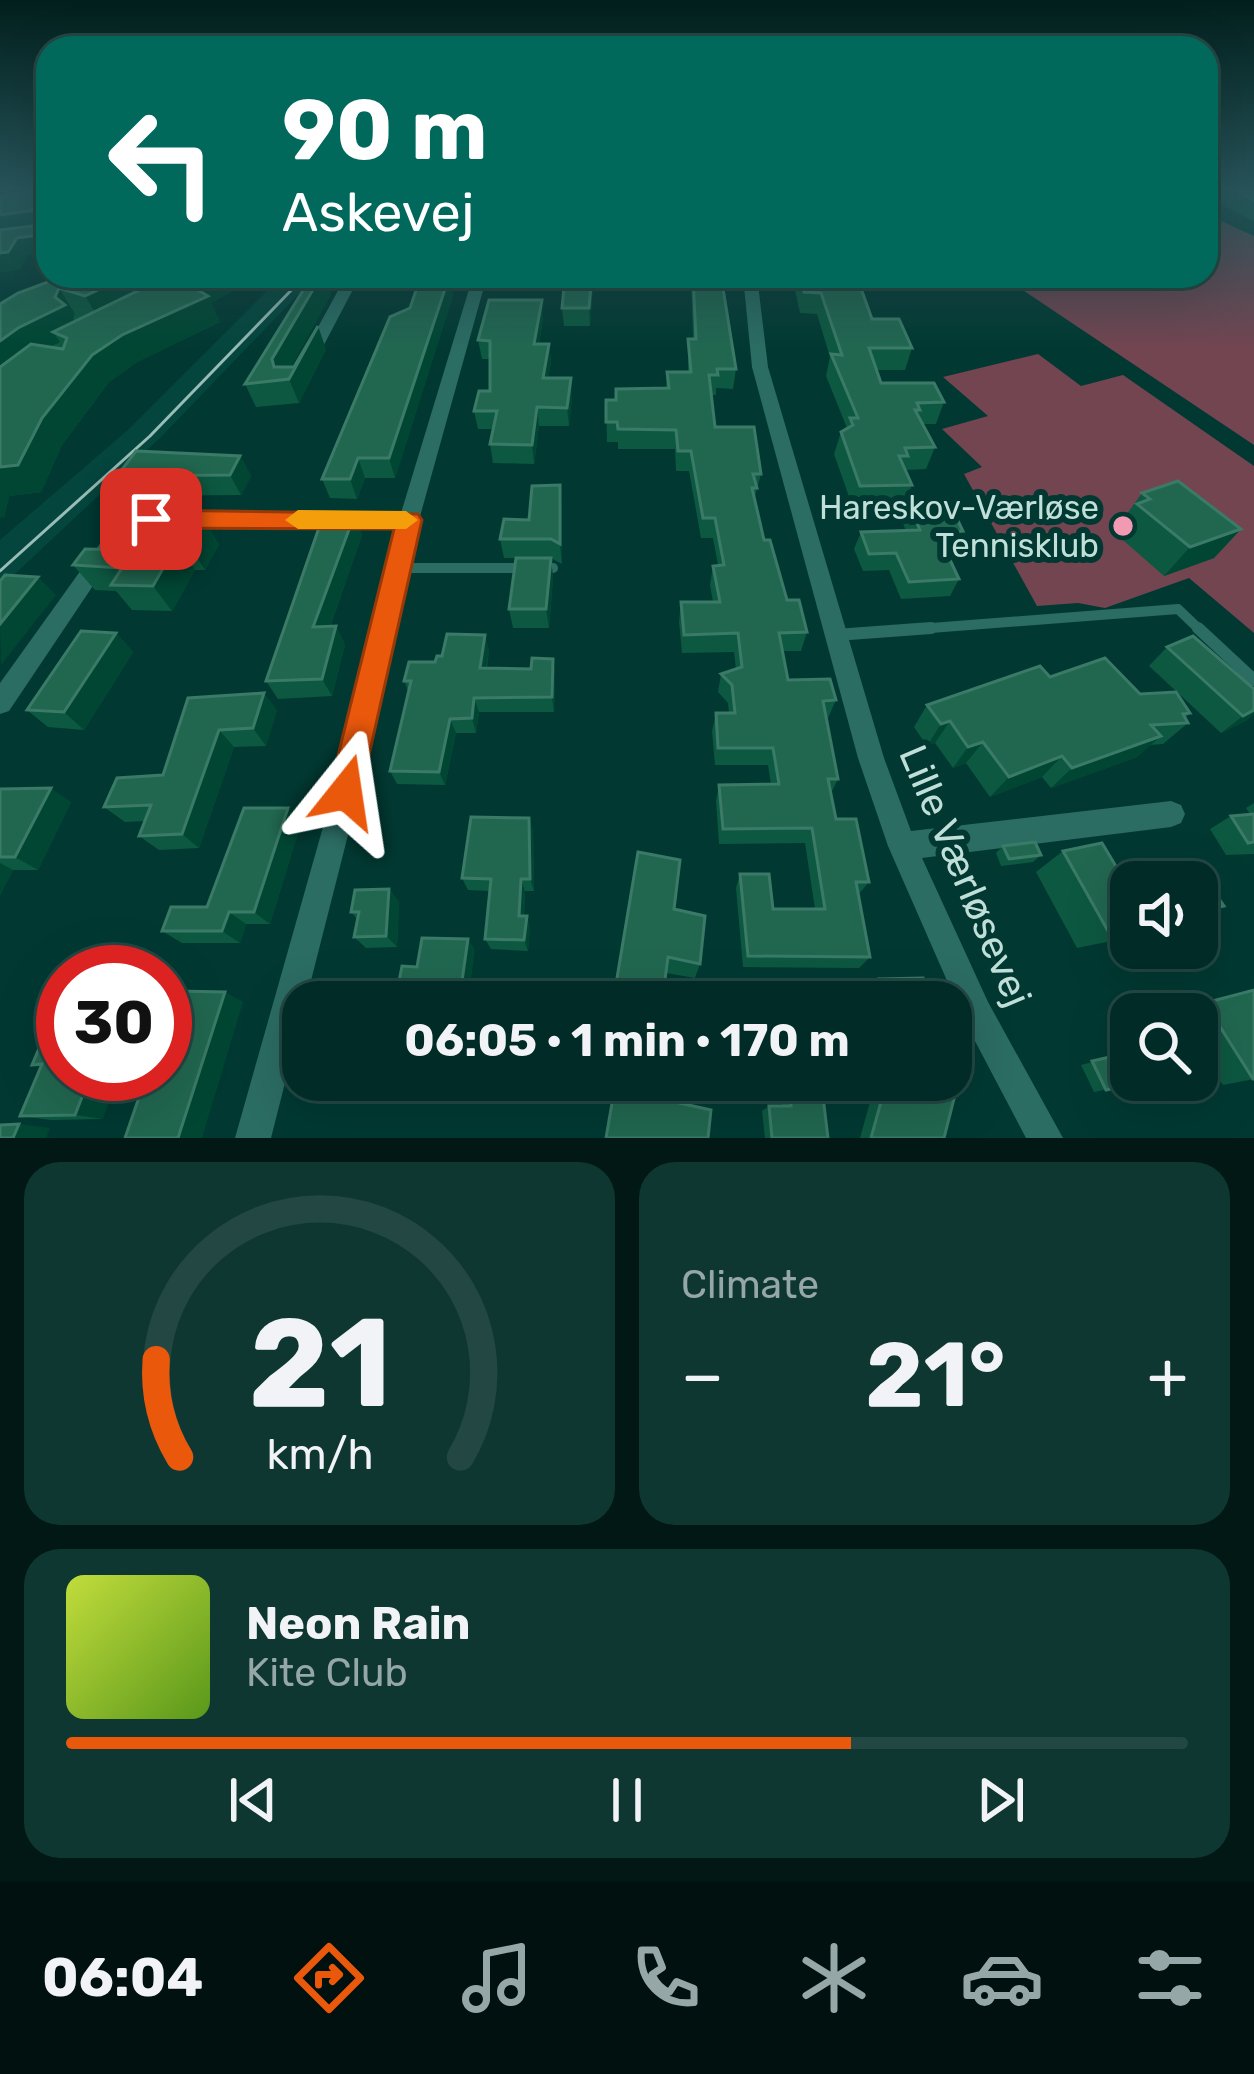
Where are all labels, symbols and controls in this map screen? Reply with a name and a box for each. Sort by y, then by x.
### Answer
text: 90 m [282,80,488,180]
icon: left [84,84,240,240]
text: Askevej [282,181,474,245]
pin [100,468,202,570]
icon: arrive [118,486,184,552]
place label: Hareskov-Værløse Tennisklub [819,488,1099,565]
marker: Hareskov-Værløse Tennisklub [1110,513,1136,539]
position arrow [283,729,409,855]
street label: Lille Værløsevej [889,739,1041,1013]
map controls [1110,861,1218,1101]
button: sound [1110,861,1218,969]
speed limit sign: 30 [36,945,192,1101]
button: search [1110,993,1218,1101]
text: 06:05 · 1 min · 170 m [404,1014,850,1067]
text: Climate [681,1262,819,1308]
text: 21 [248,1289,391,1437]
text: 21° [865,1322,1006,1429]
text: − [681,1336,724,1415]
text: + [1147,1336,1188,1415]
text: km/h [266,1428,373,1479]
text: Neon Rain [246,1597,471,1650]
text: Kite Club [246,1650,408,1696]
icon: previous [220,1767,286,1833]
icon: pause [594,1767,660,1833]
icon: next [968,1767,1034,1833]
icon: directions [287,1936,371,2020]
icon: music [455,1936,539,2020]
icon: phone [624,1936,708,2020]
icon: climate [792,1936,876,2020]
icon: car [960,1936,1044,2020]
icon: filters [1128,1936,1212,2020]
text: 06:04 [42,1946,203,2010]

